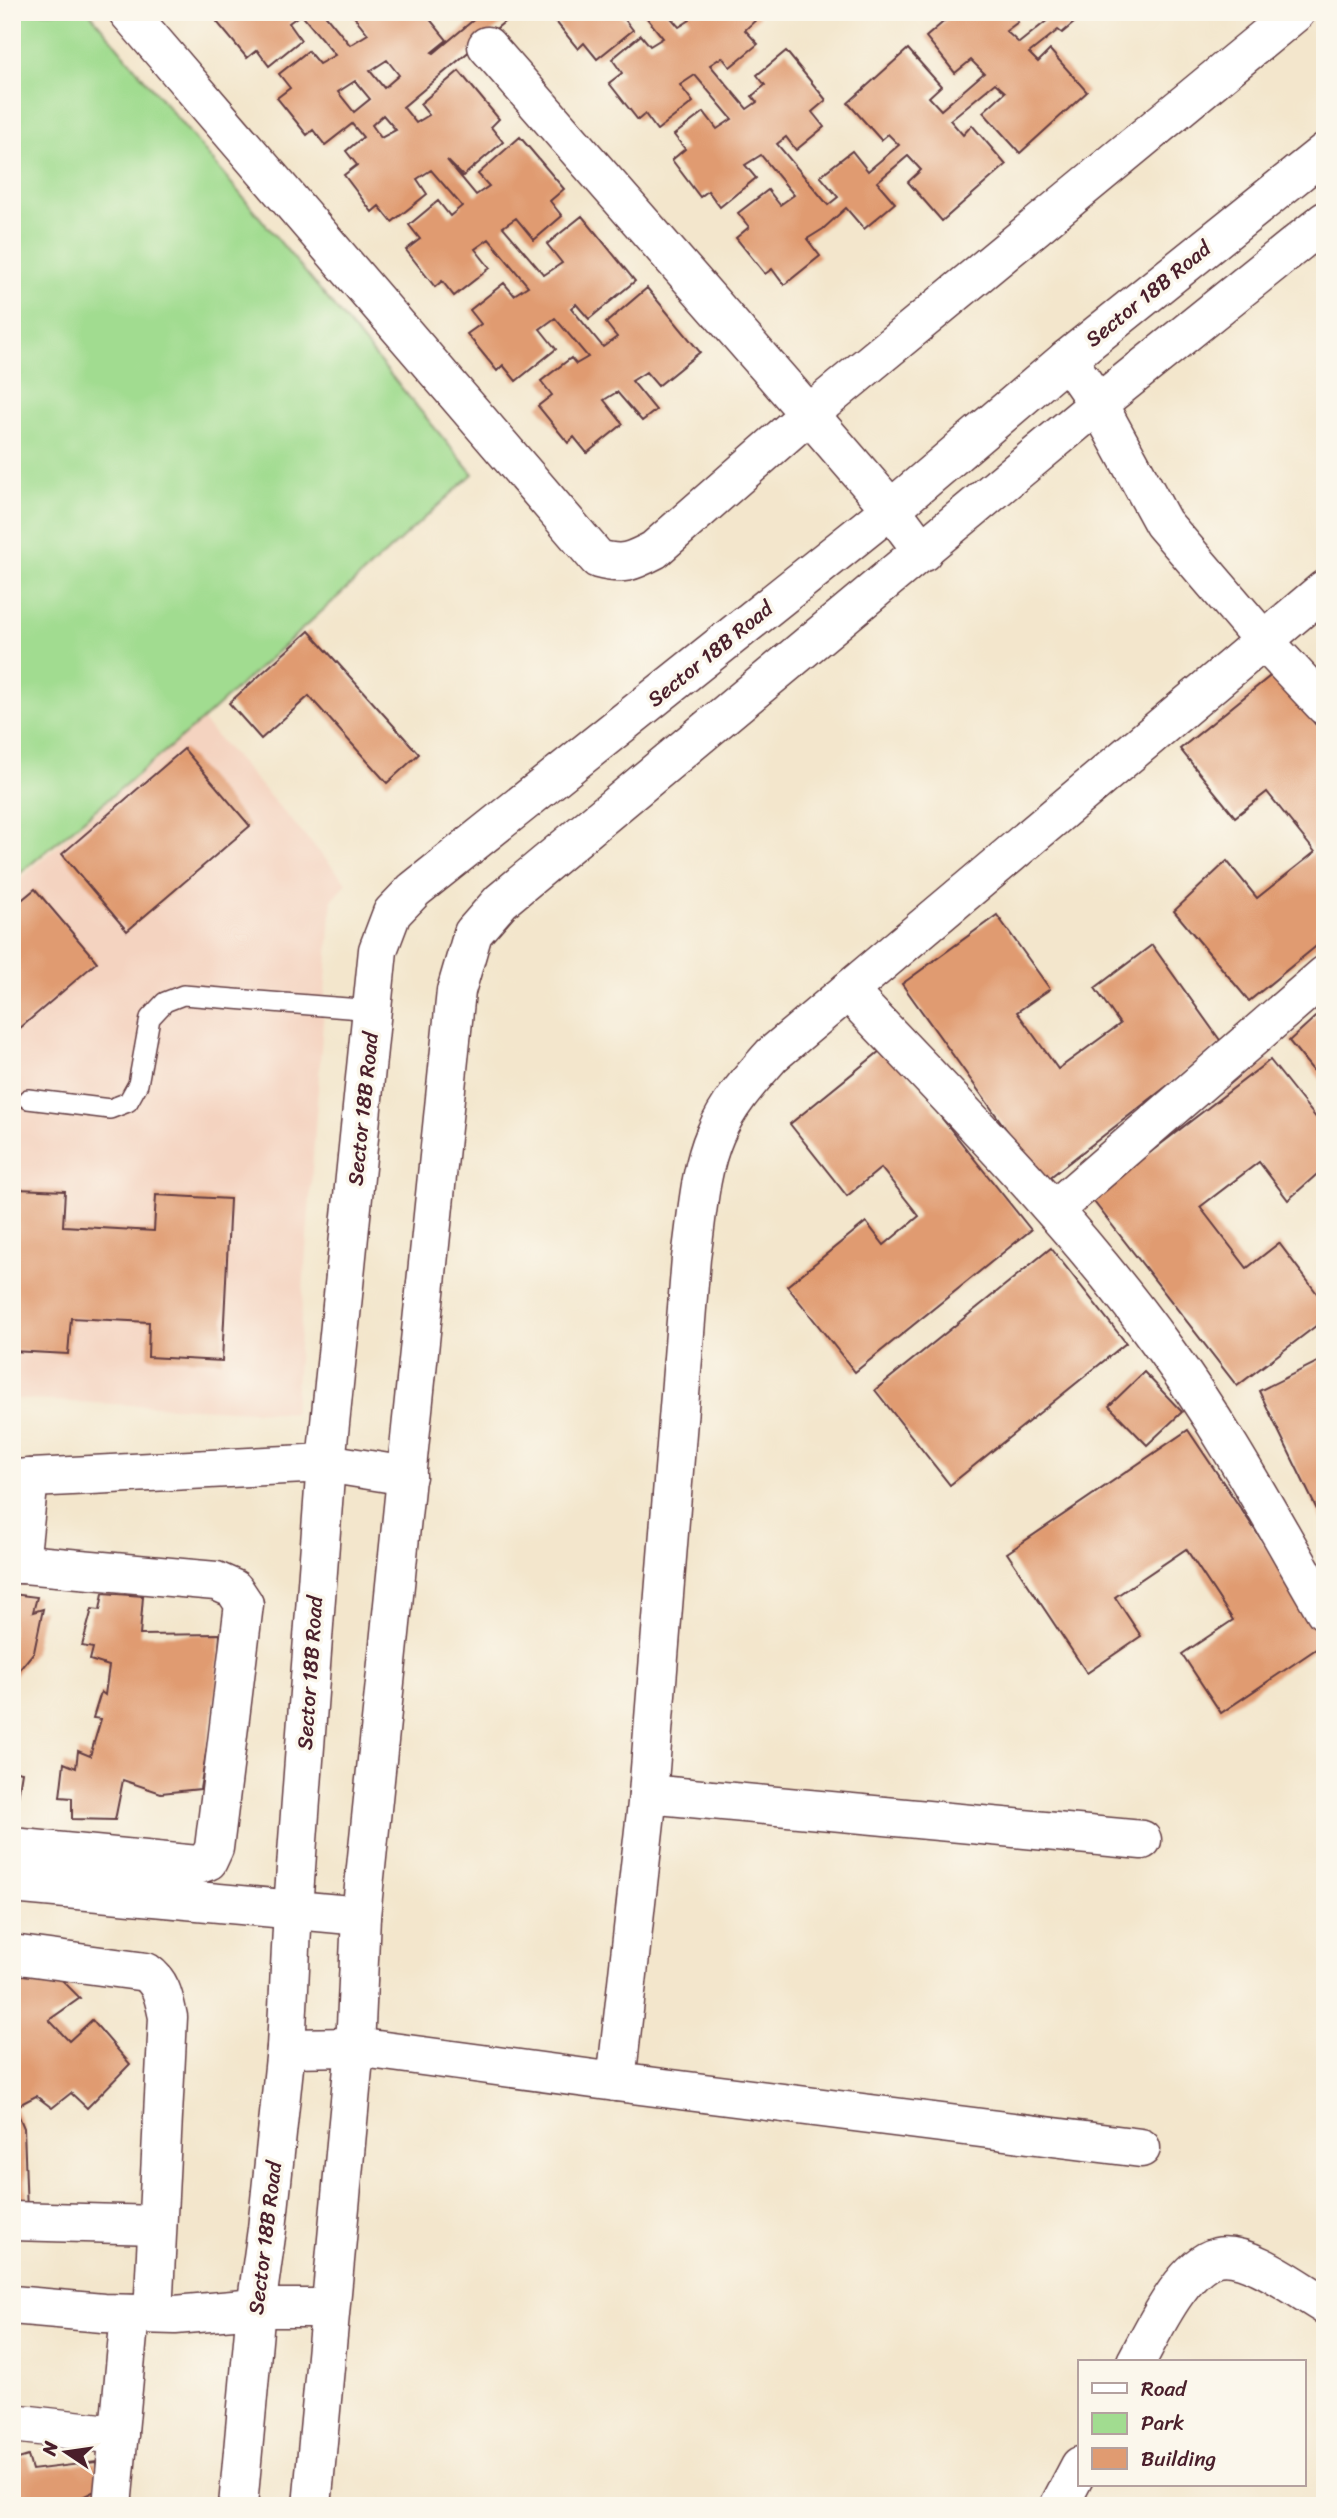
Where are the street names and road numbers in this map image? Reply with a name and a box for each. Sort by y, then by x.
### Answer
street label: Sector 18B Road [1076,230,1221,357]
street label: Sector 18B Road [638,590,783,717]
street label: Sector 18B Road [336,1029,390,1187]
street label: Sector 18B Road [286,1593,334,1751]
street label: Sector 18B Road [237,2157,293,2317]

